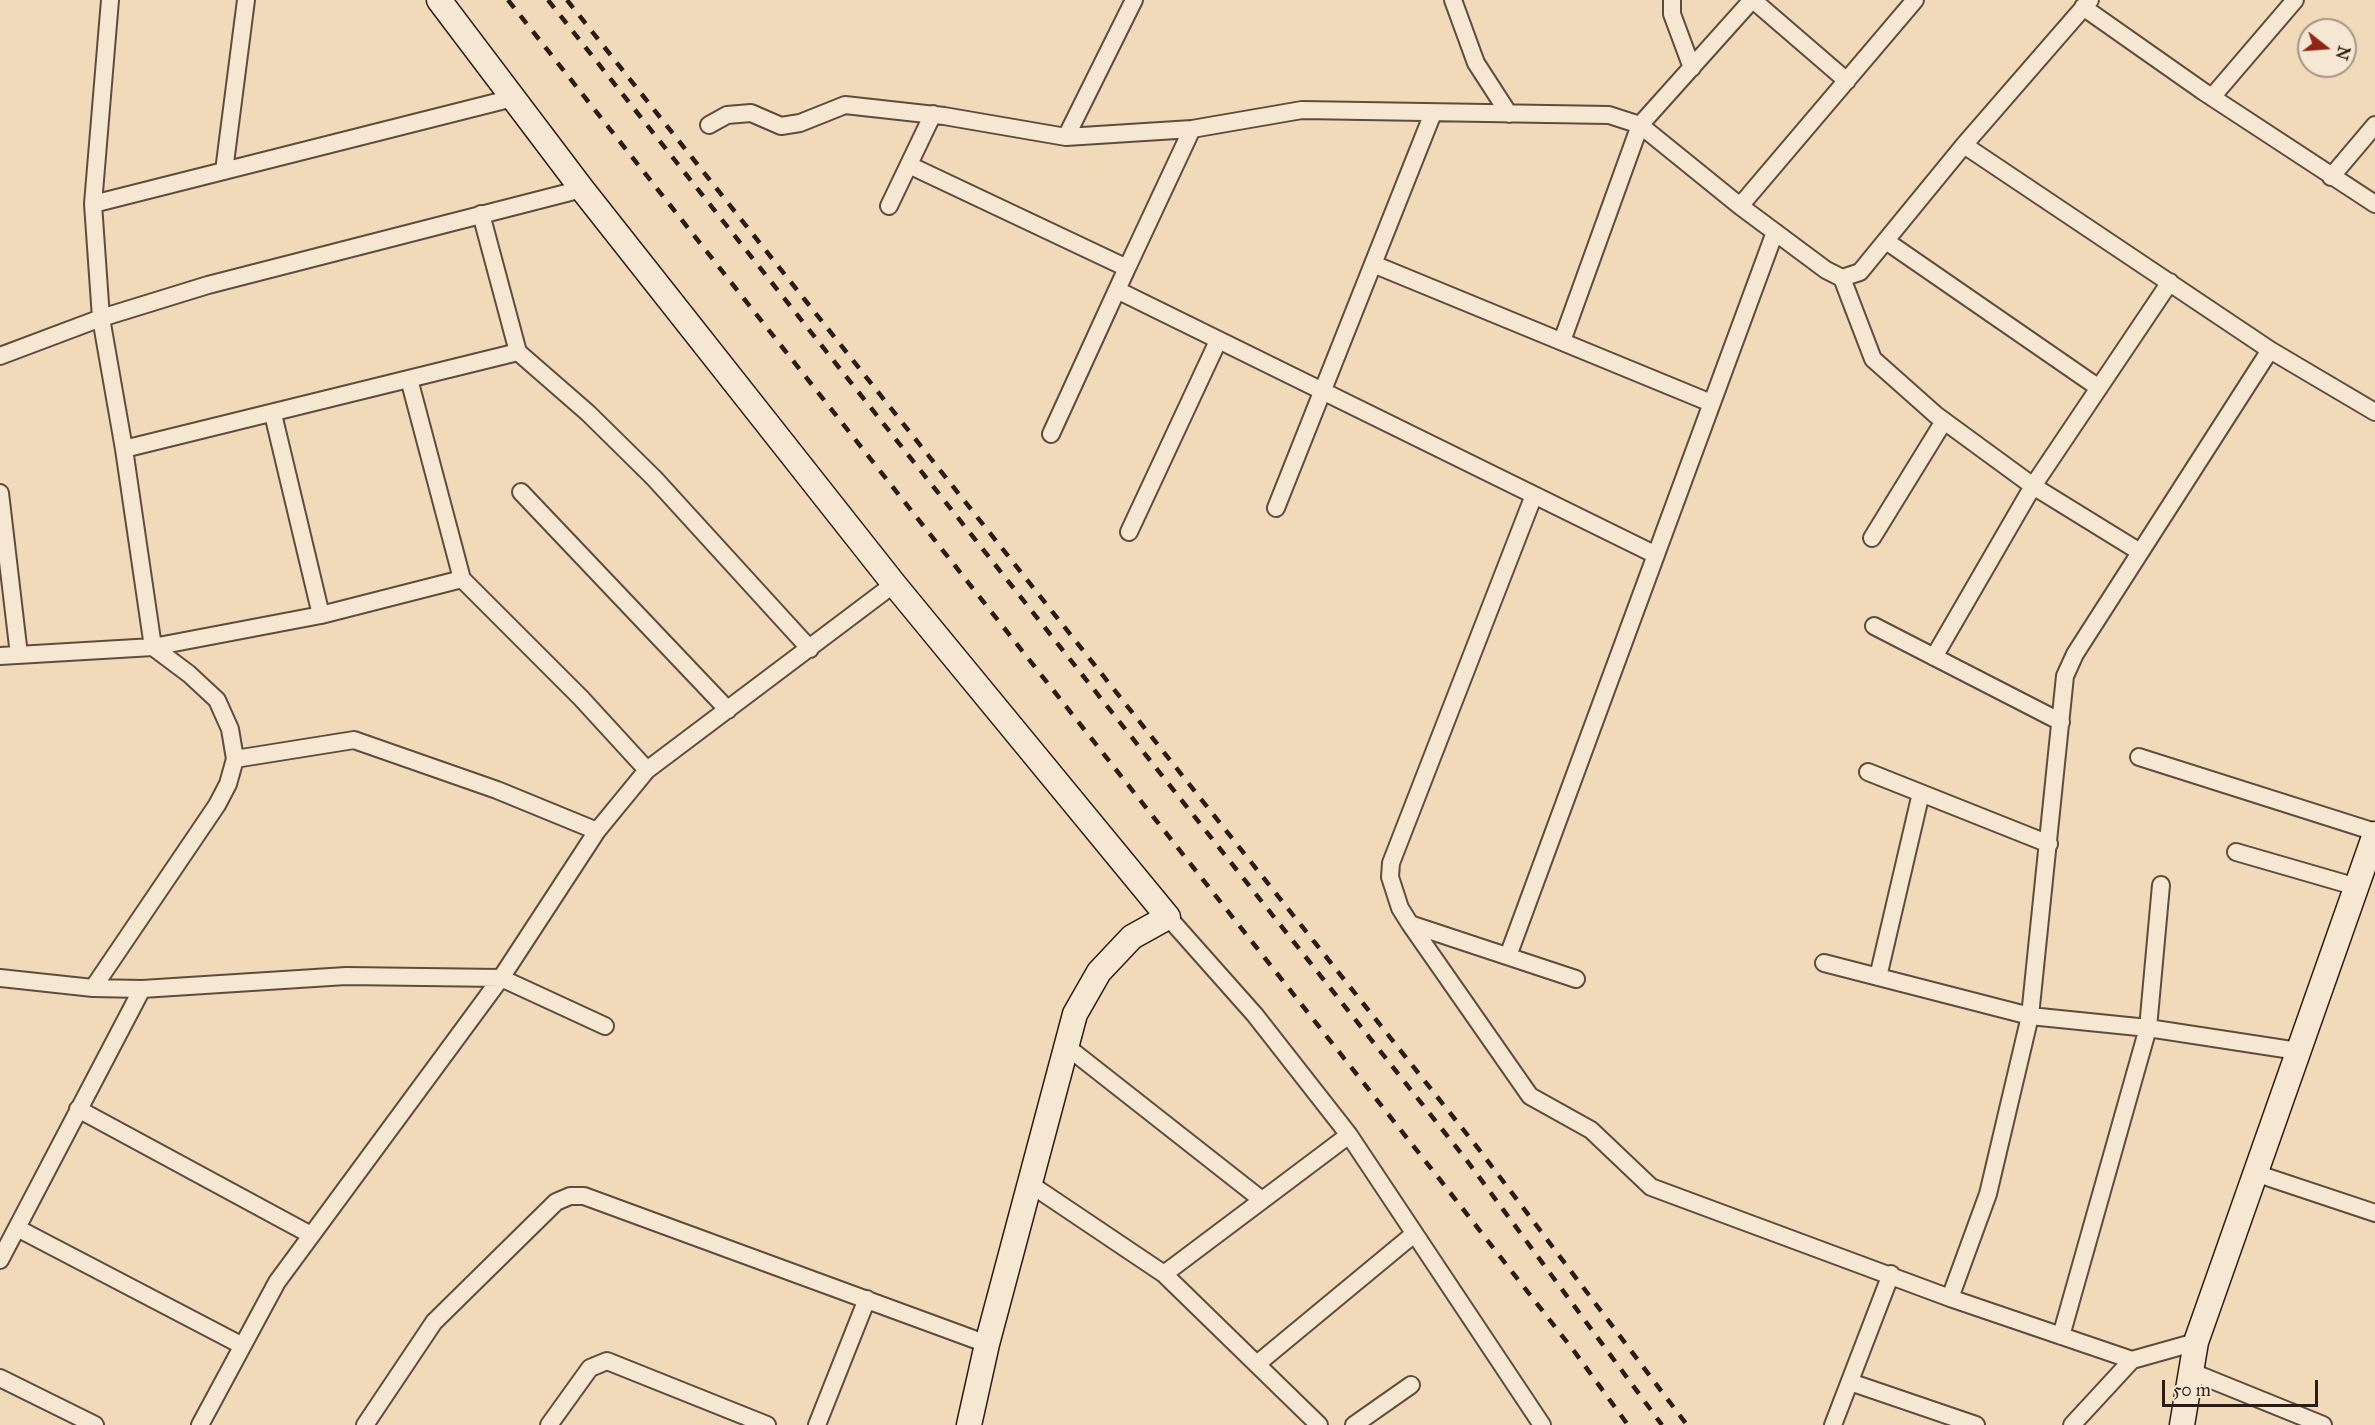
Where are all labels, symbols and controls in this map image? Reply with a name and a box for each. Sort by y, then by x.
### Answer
north arrow [2297,18,2357,78]
text: N [2332,44,2354,62]
scale bar [2165,1368,2321,1406]
text: 50 m [2173,1379,2211,1401]

